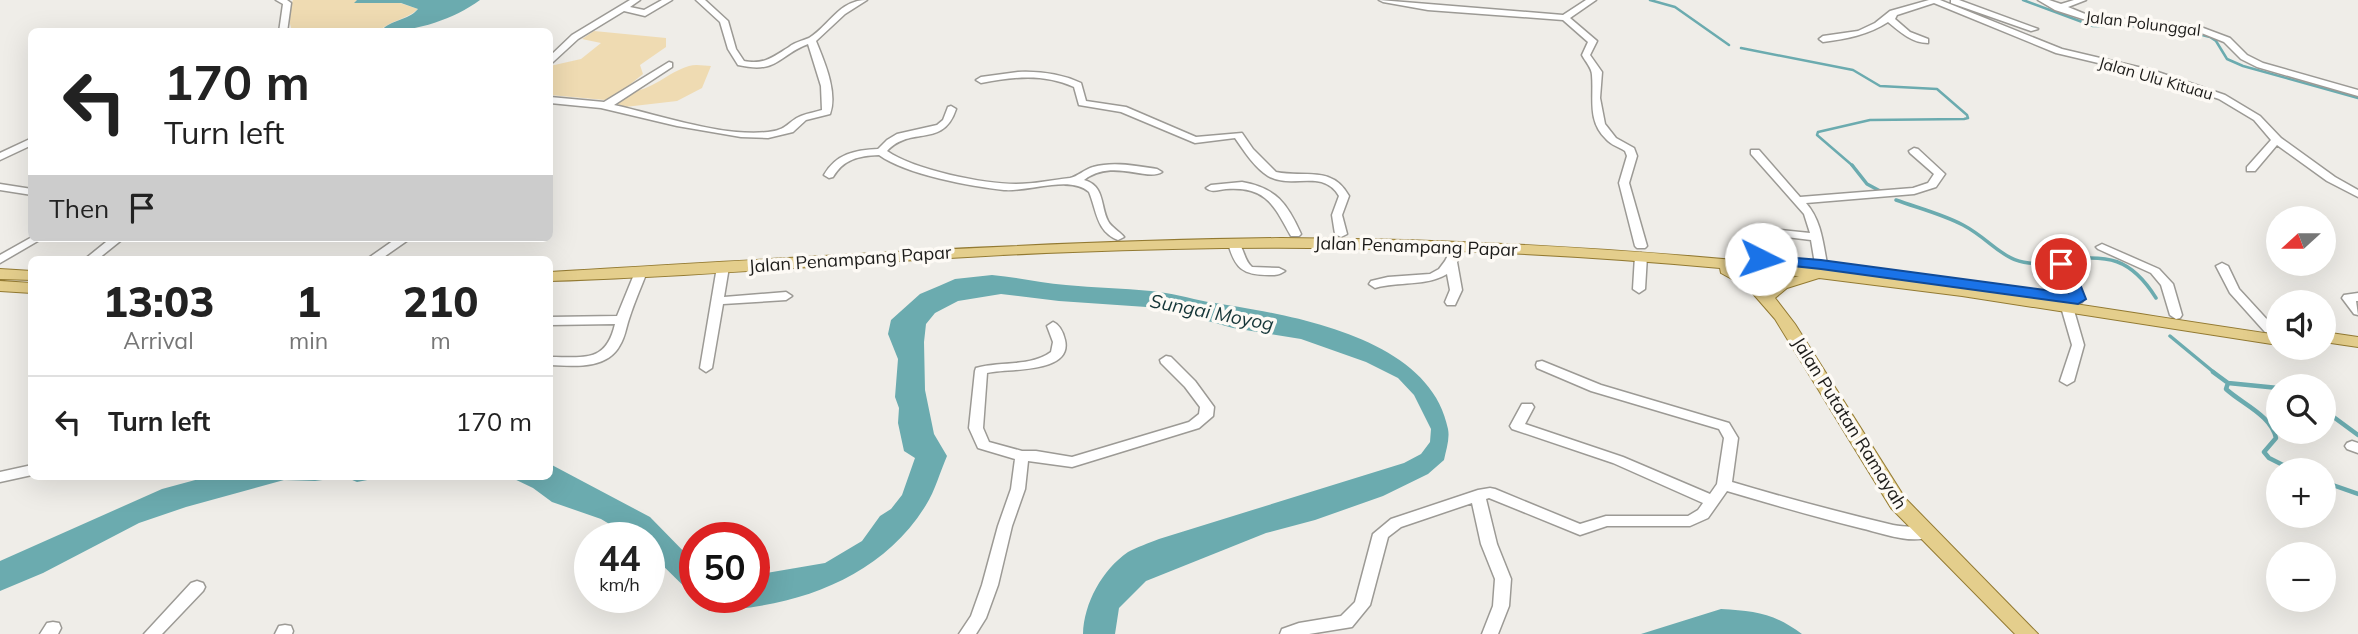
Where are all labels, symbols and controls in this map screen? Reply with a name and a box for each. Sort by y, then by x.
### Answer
street label: Jalan Polunggal [2084,6,2202,40]
text: 170 m [164,51,310,112]
street label: Jalan Ulu Kituau [2096,52,2216,104]
icon: left [49,56,140,147]
text: Turn left [164,112,284,152]
icon: arrive [123,189,161,227]
text: Then [49,192,109,225]
north arrow [2266,206,2336,276]
map controls [2266,206,2336,612]
position arrow [1724,222,1798,296]
street label: Jalan Penampang Papar [1314,231,1518,261]
pin [2031,234,2091,294]
street label: Jalan Penampang Papar [748,240,953,278]
icon: arrive [2042,245,2080,283]
text: 13:03 [103,275,214,328]
text: 1 [296,275,321,328]
text: 210 [403,275,478,328]
water label: Sungai Moyog [1148,288,1276,336]
button: sound [2266,290,2336,360]
text: Arrival [123,326,194,355]
text: min [289,326,328,355]
text: m [430,326,451,355]
street label: Jalan Putatan Ramayah [1788,333,1912,513]
button: search [2266,374,2336,444]
icon: left [49,403,87,441]
text: Turn left [108,405,210,438]
text: 170 m [456,405,532,438]
button: + [2266,458,2336,528]
speed limit sign: 50 [679,522,770,613]
text: 44 [598,536,641,580]
button: − [2266,542,2336,612]
text: km/h [599,573,640,596]

